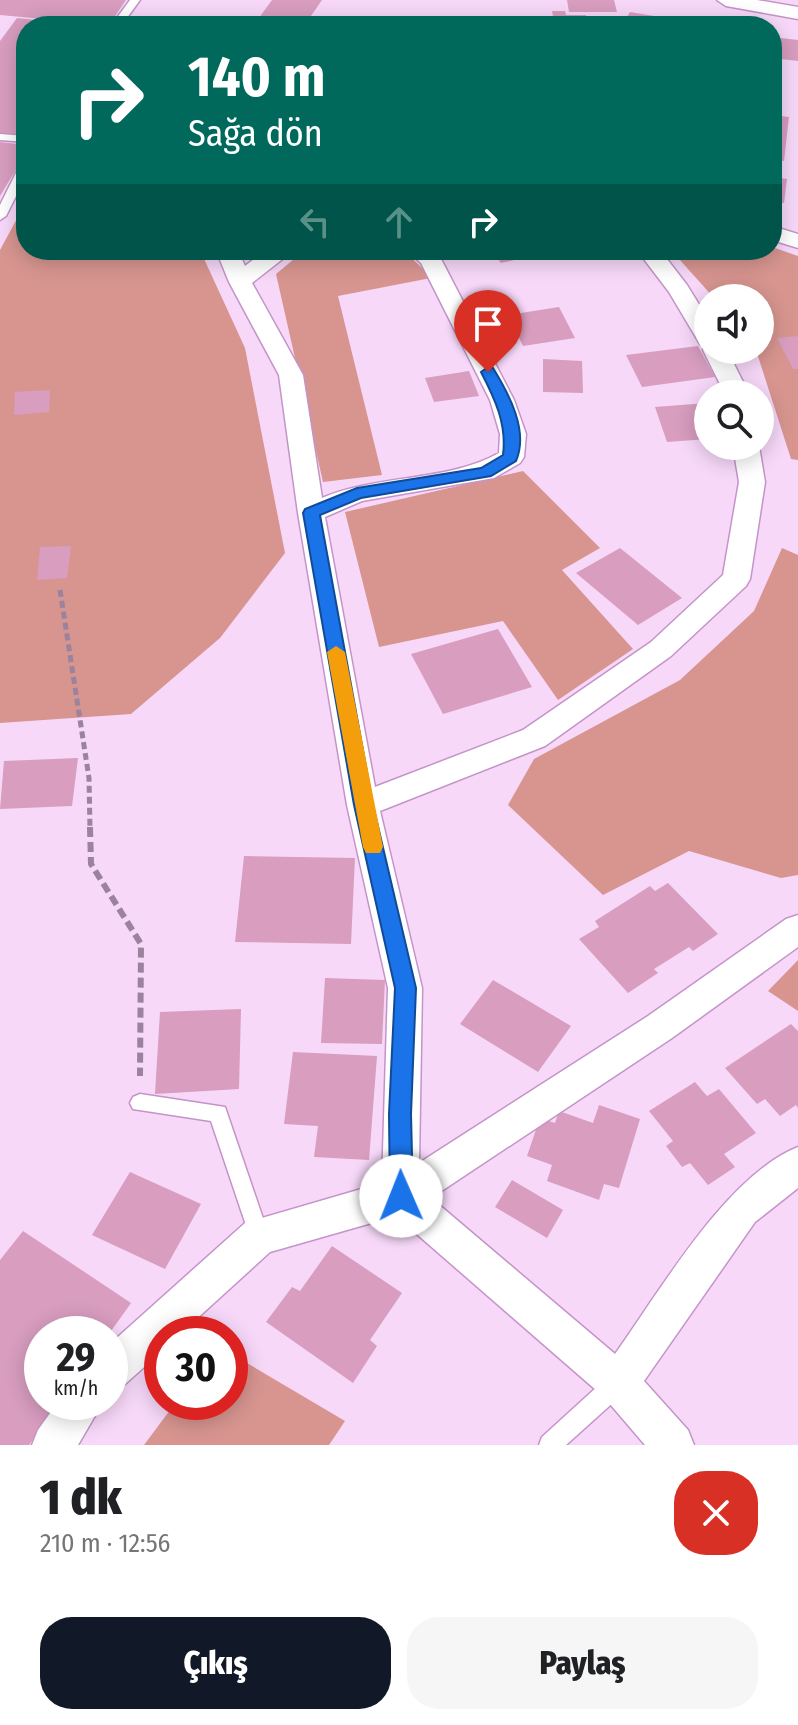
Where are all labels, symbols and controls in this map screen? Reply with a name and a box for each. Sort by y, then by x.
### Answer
text: 140 m [188,44,325,111]
icon: right [56,48,160,152]
text: Sağa dön [188,112,323,156]
icon: left [293,200,337,244]
icon: ahead [377,200,421,244]
icon: right [461,200,505,244]
map controls [694,284,774,460]
button: sound [694,284,774,364]
pin [454,290,522,372]
icon: arrive [466,302,510,346]
button: search [694,380,774,460]
position arrow [359,1154,443,1238]
speed limit sign: 30 [144,1316,248,1420]
text: 29 [56,1334,95,1382]
text: km/h [54,1376,98,1400]
text: 1 dk [40,1469,122,1527]
button: close [674,1471,758,1555]
text: 210 m · 12:56 [40,1528,170,1559]
button: Çıkış [40,1617,391,1709]
button: Paylaş [407,1617,758,1709]

